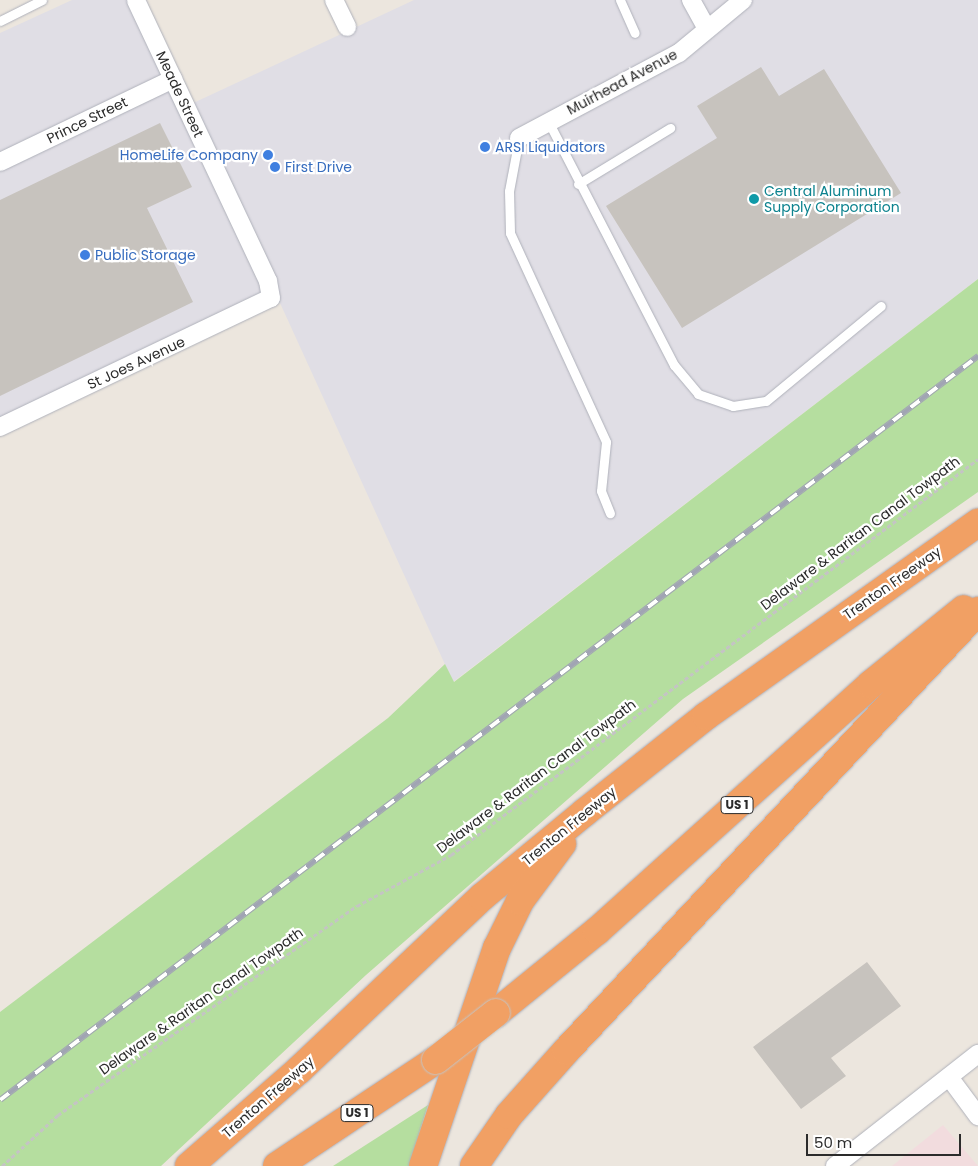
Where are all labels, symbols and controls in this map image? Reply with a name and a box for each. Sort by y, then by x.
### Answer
street label: Muirhead Avenue [564,46,680,118]
street label: Meade Street [153,48,207,140]
street label: Prince Street [44,93,130,147]
place label: ARSI Liquidators [495,139,605,155]
marker: ARSI Liquidators [479,141,491,153]
place label: HomeLife Company [120,147,258,163]
marker: HomeLife Company [262,149,274,161]
place label: First Drive [285,159,352,175]
marker: First Drive [269,161,281,173]
place label: Central Aluminum Supply Corporation [764,183,900,216]
marker: Central Aluminum Supply Corporation [748,193,760,205]
place label: Public Storage [95,247,196,263]
marker: Public Storage [79,249,91,261]
street label: St Joes Avenue [85,333,187,393]
street label: Delaware & Raritan Canal Towpath [757,453,963,613]
street label: Trenton Freeway [840,543,944,623]
street label: Delaware & Raritan Canal Towpath [433,696,639,856]
street label: Trenton Freeway [519,783,619,869]
road number: US 1 [720,796,754,814]
street label: Delaware & Raritan Canal Towpath [96,924,306,1078]
street label: Trenton Freeway [219,1053,317,1141]
road number: US 1 [340,1104,374,1122]
scale bar [808,1124,963,1156]
text: 50 m [814,1132,852,1153]

